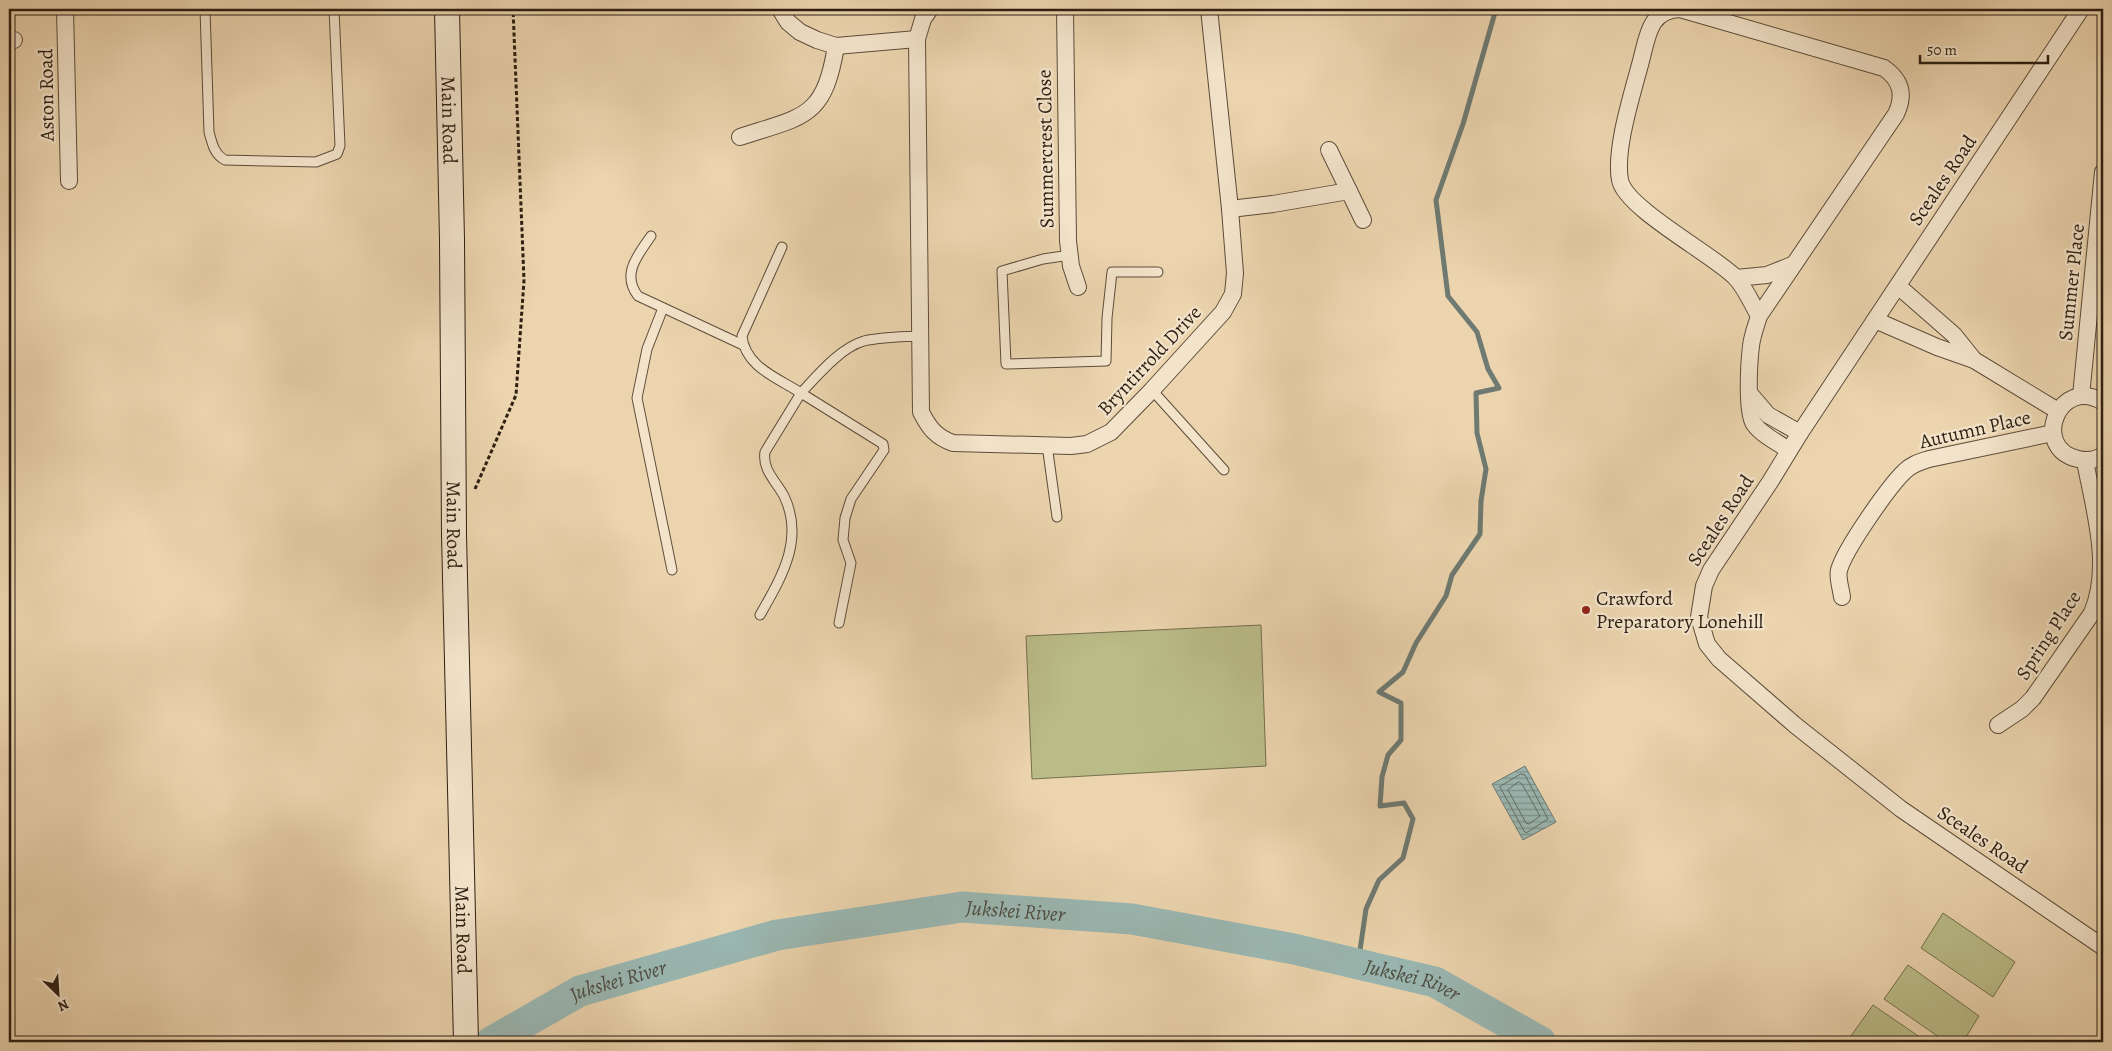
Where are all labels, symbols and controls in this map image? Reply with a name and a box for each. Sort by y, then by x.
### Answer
scale bar [1920,32,2047,64]
text: 50 m [1927,40,1957,60]
street label: Aston Road [32,48,61,143]
street label: Summercrest Close [1031,69,1060,229]
street label: Main Road [434,76,463,165]
street label: Sceales Road [1902,129,1983,231]
street label: Summer Place [2052,222,2091,342]
street label: Bryntirrold Drive [1091,299,1207,421]
street label: Autumn Place [1916,404,2033,456]
street label: Sceales Road [1681,469,1760,571]
street label: Main Road [440,481,468,570]
place label: Crawford Preparatory Lonehill [1596,585,1764,635]
street label: Spring Place [2009,585,2087,685]
marker: Crawford Preparatory Lonehill [1580,604,1592,616]
street label: Sceales Road [1932,799,2034,880]
street label: Main Road [448,885,477,975]
water label: Jukskei River [964,893,1067,928]
water label: Jukskei River [1361,952,1466,1008]
water label: Jukskei River [563,953,670,1009]
north arrow [32,968,82,1018]
text: N [55,995,72,1016]

